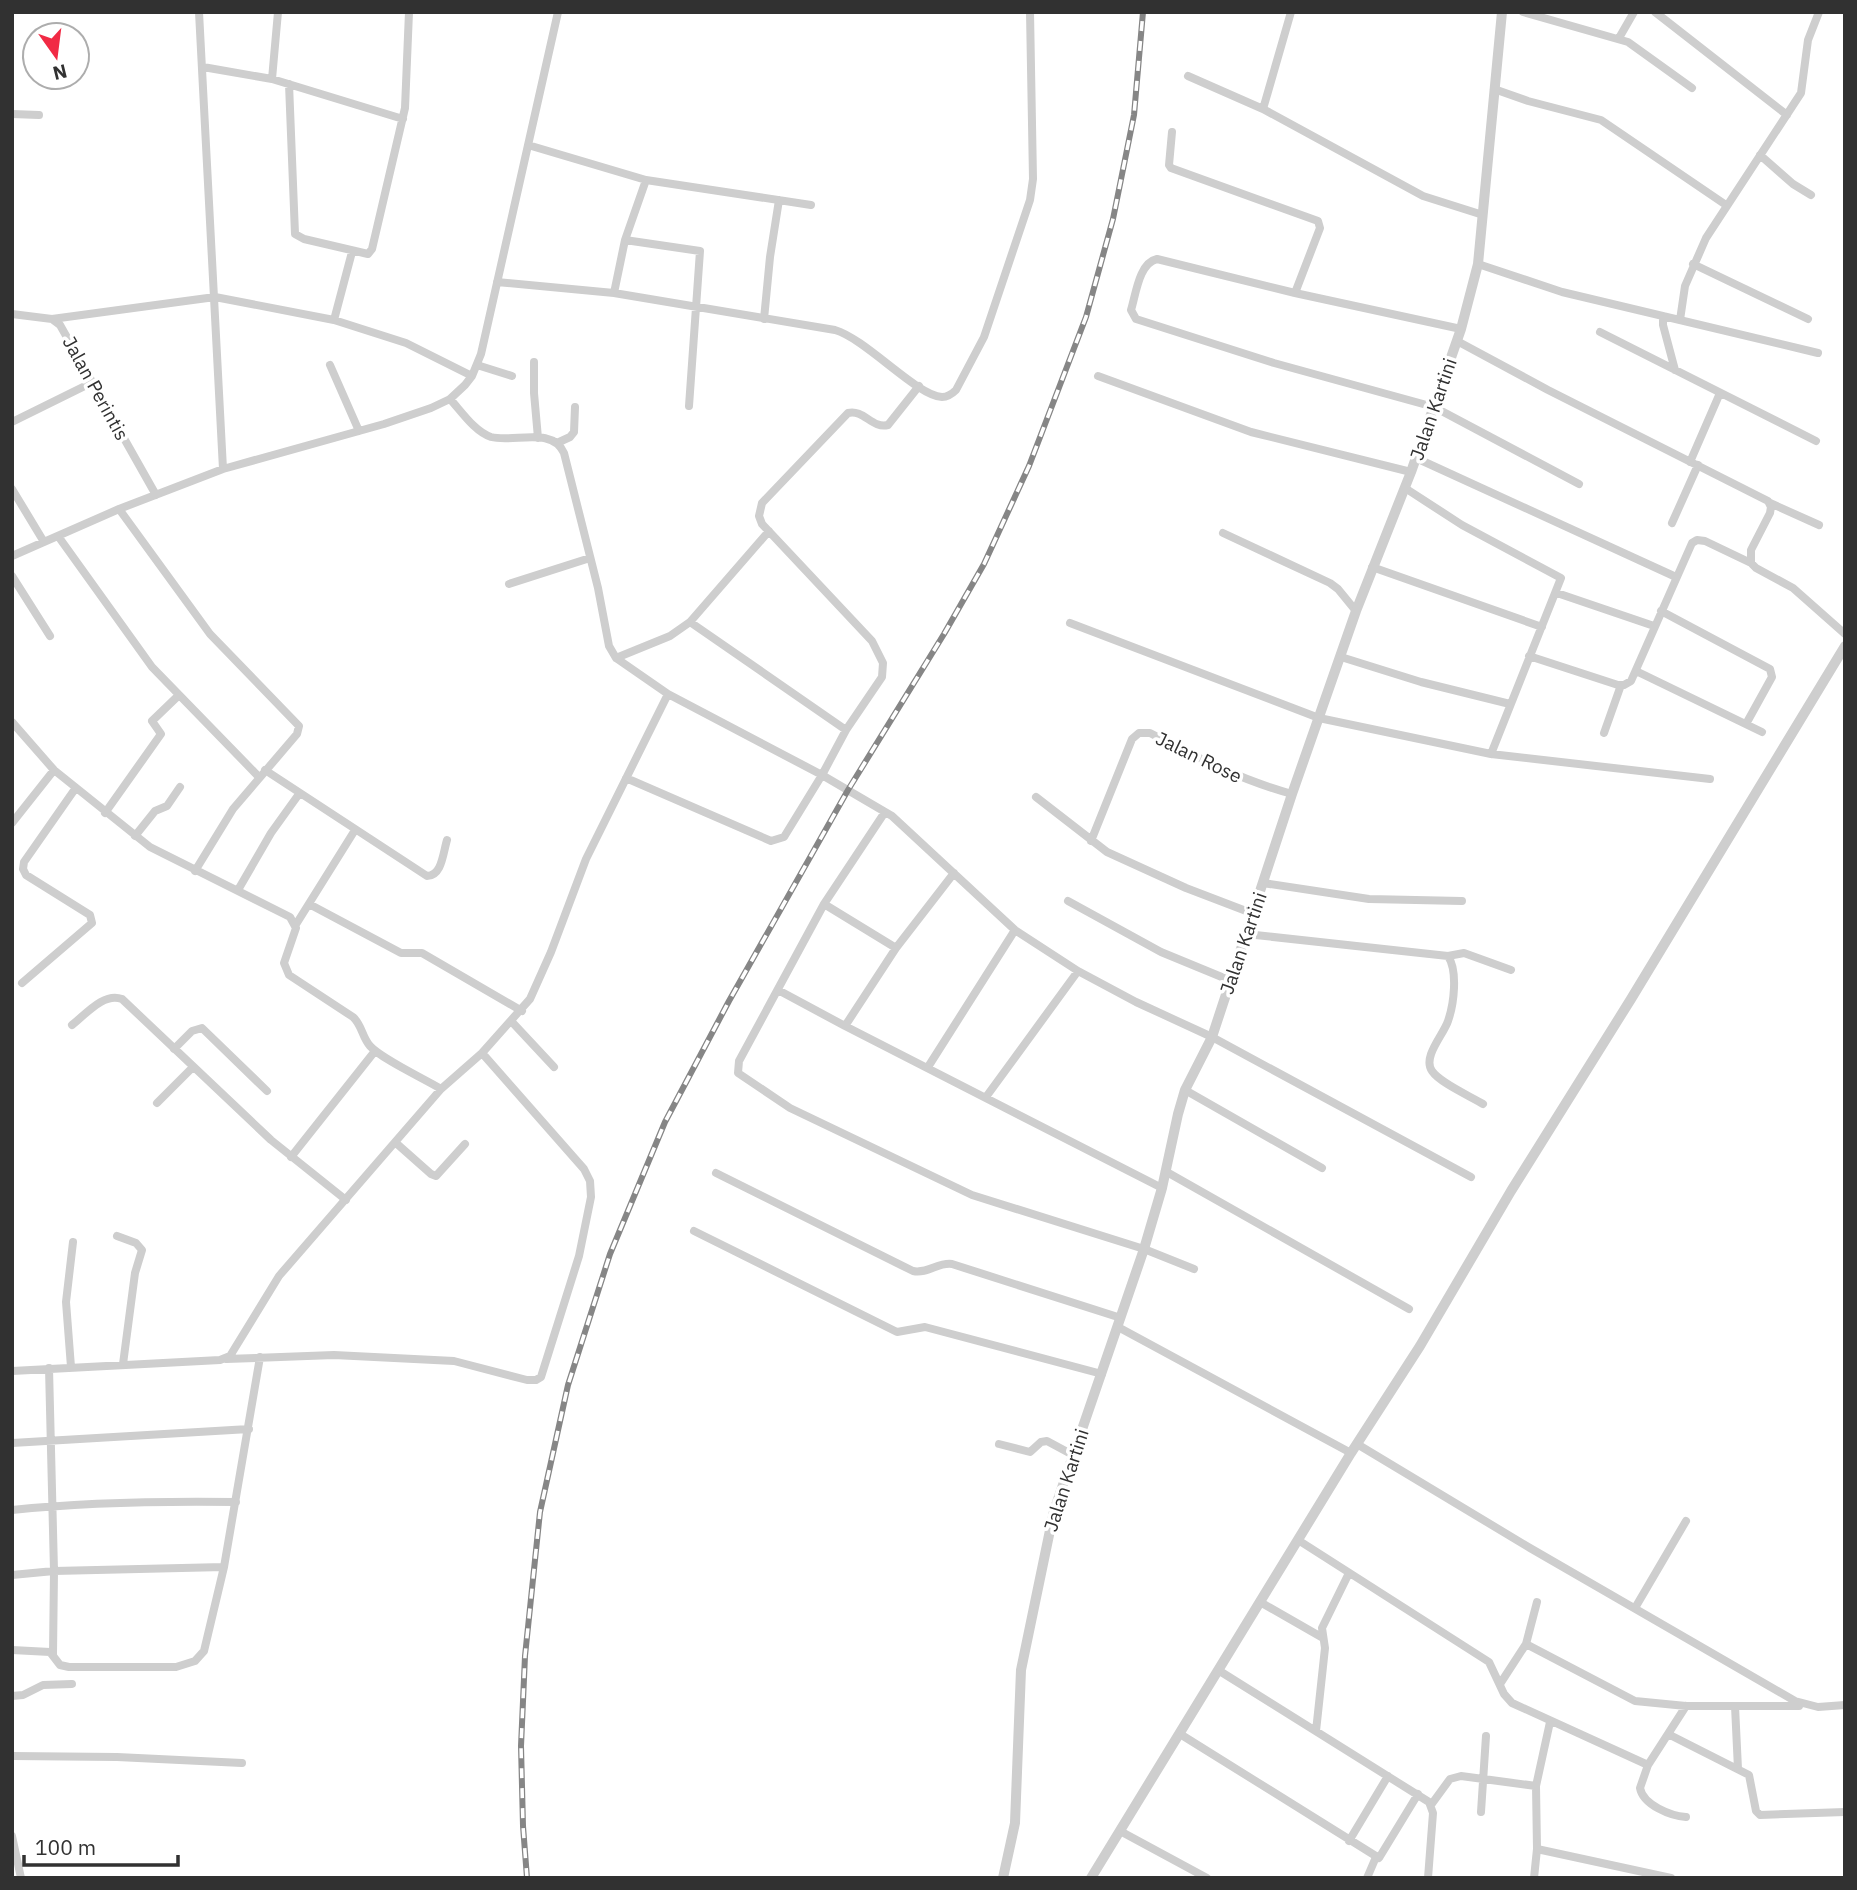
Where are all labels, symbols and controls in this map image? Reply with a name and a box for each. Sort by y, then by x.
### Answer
north arrow [21,21,91,91]
text: N [51,59,70,86]
street label: Jalan Perintis [58,332,134,444]
street label: Jalan Kartini [1404,355,1462,463]
street label: Jalan Rose [1152,726,1246,788]
street label: Jalan Kartini [1214,889,1272,997]
street label: Jalan Kartini [1038,1426,1094,1534]
scale bar [24,1824,178,1868]
text: 100 m [35,1833,96,1861]

